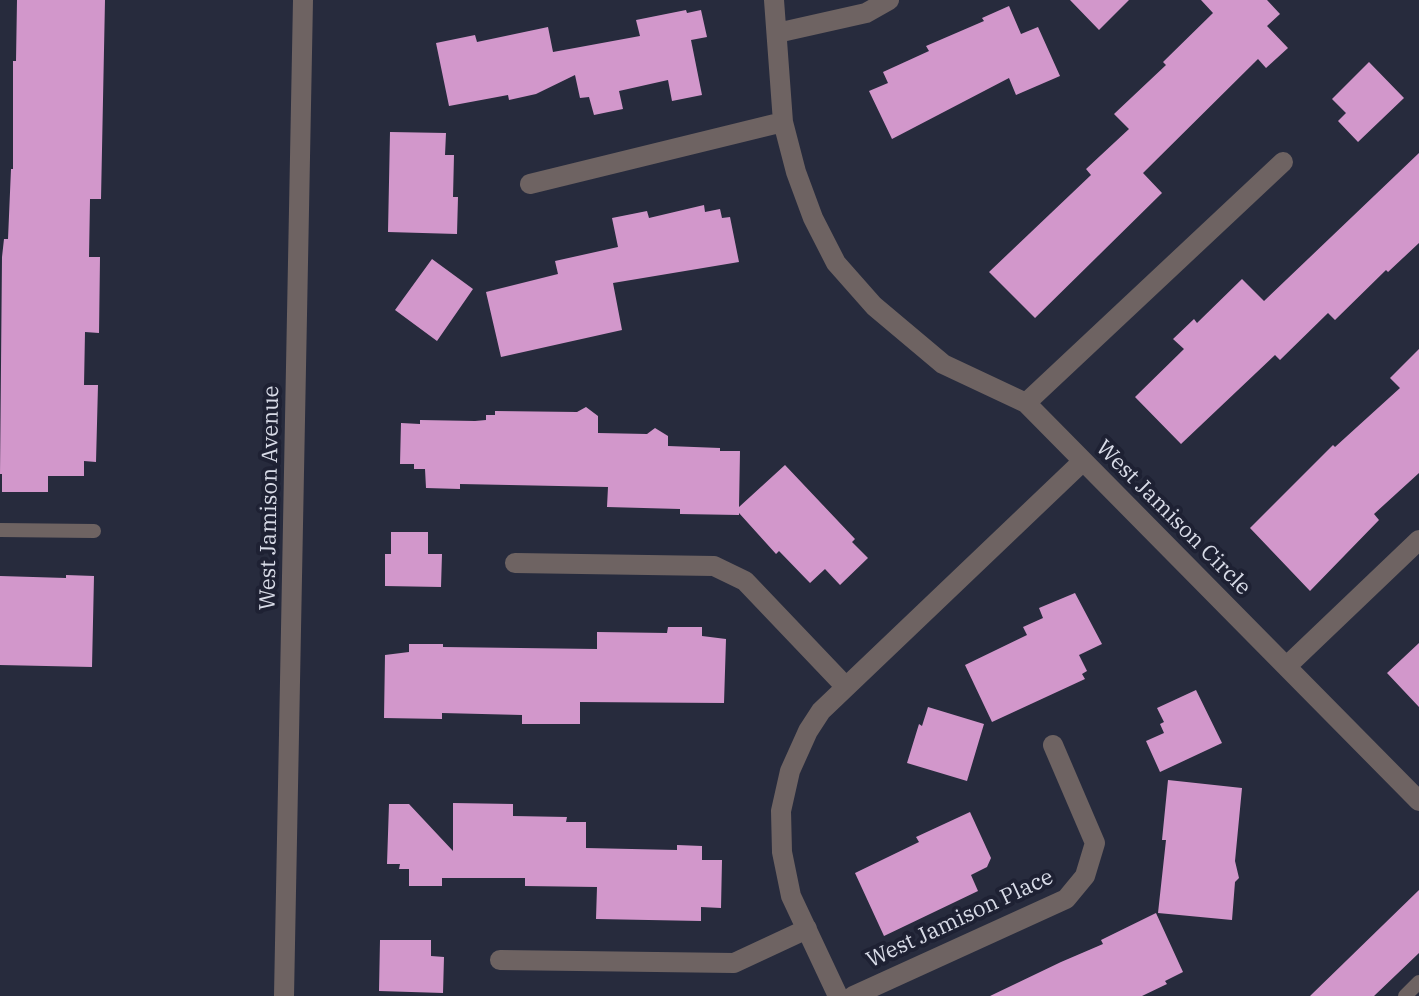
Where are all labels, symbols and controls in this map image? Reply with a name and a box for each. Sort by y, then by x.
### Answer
street label: West Jamison Avenue [255,385,285,611]
street label: West Jamison Circle [1090,435,1256,601]
street label: West Jamison Place [862,864,1058,974]

